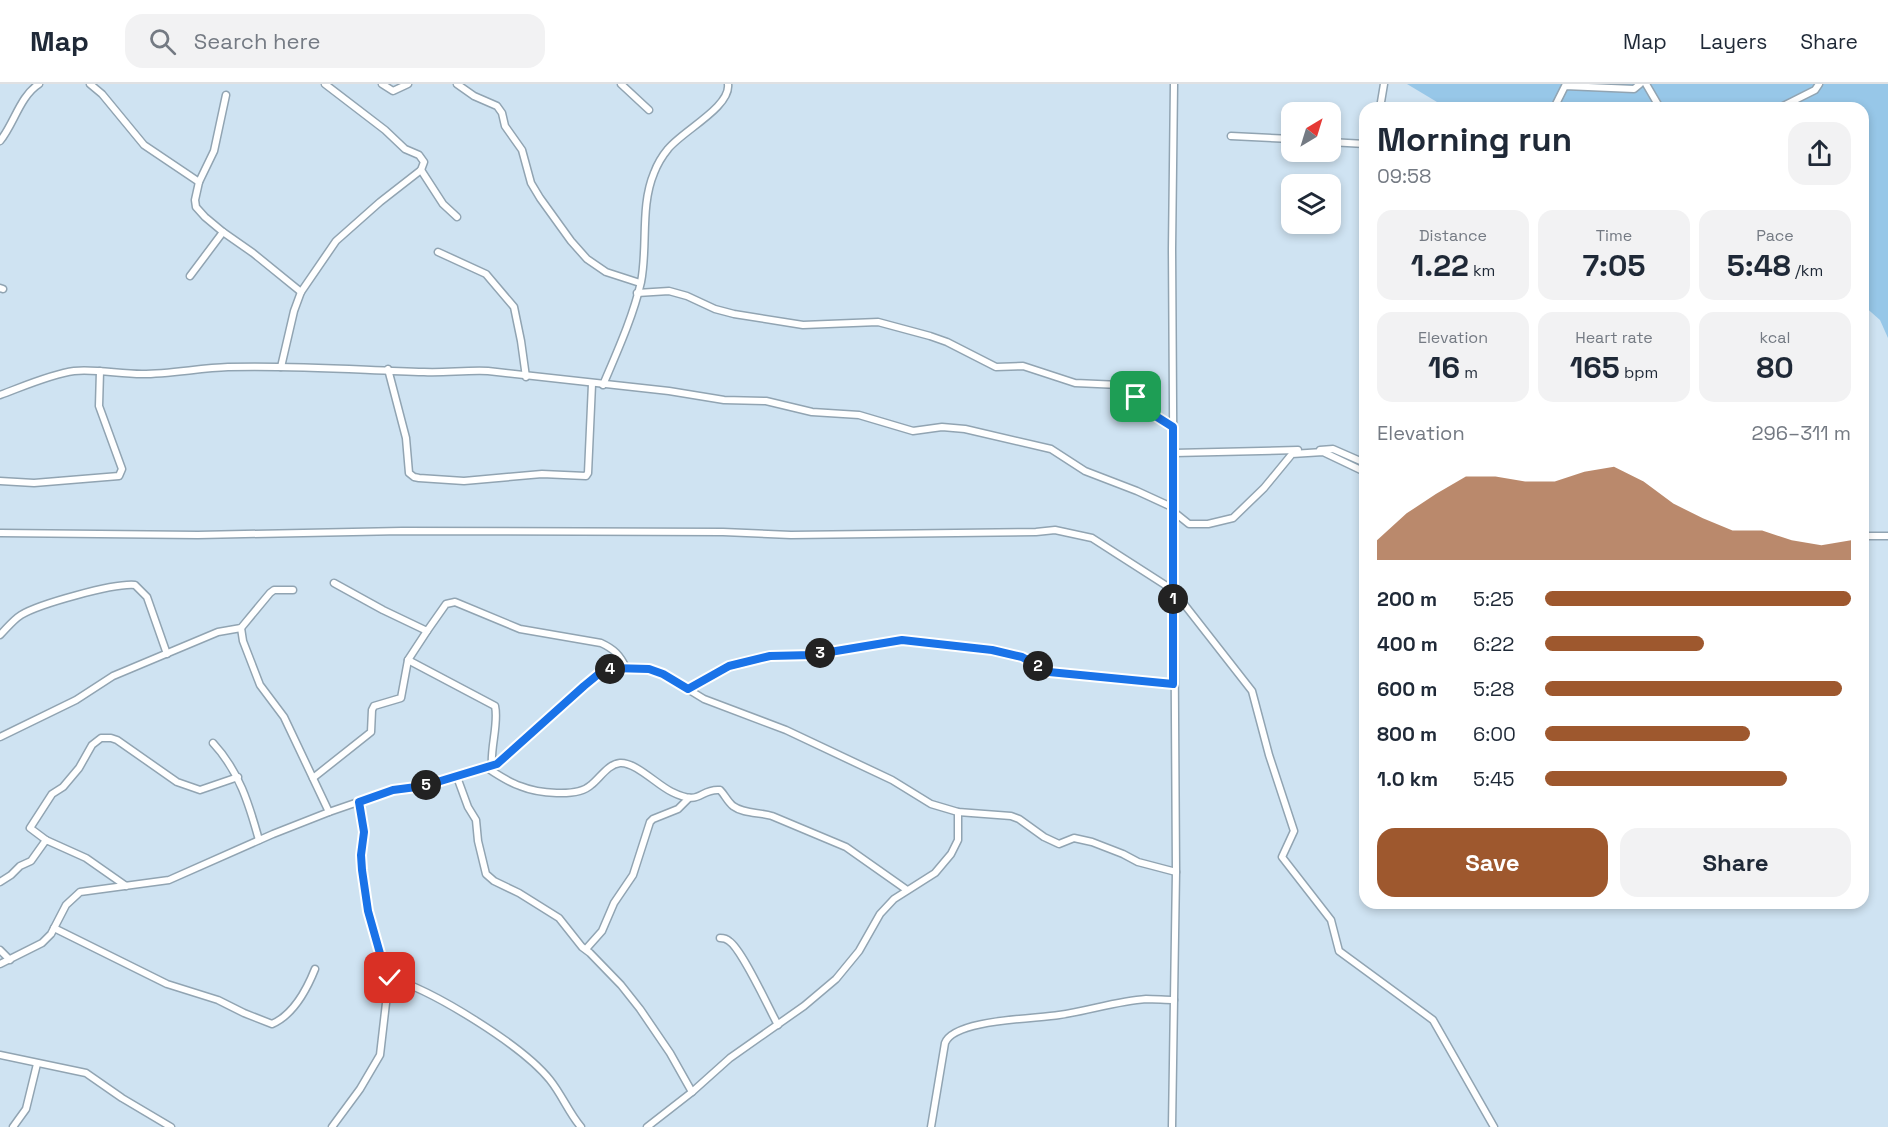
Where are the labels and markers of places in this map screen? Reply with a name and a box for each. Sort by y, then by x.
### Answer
pin [1110,371,1161,422]
pin: 1 [1158,584,1188,614]
pin: 3 [805,638,835,668]
pin: 2 [1023,651,1053,681]
pin: 4 [595,654,625,684]
pin: 5 [411,770,441,800]
pin [364,952,415,1003]

